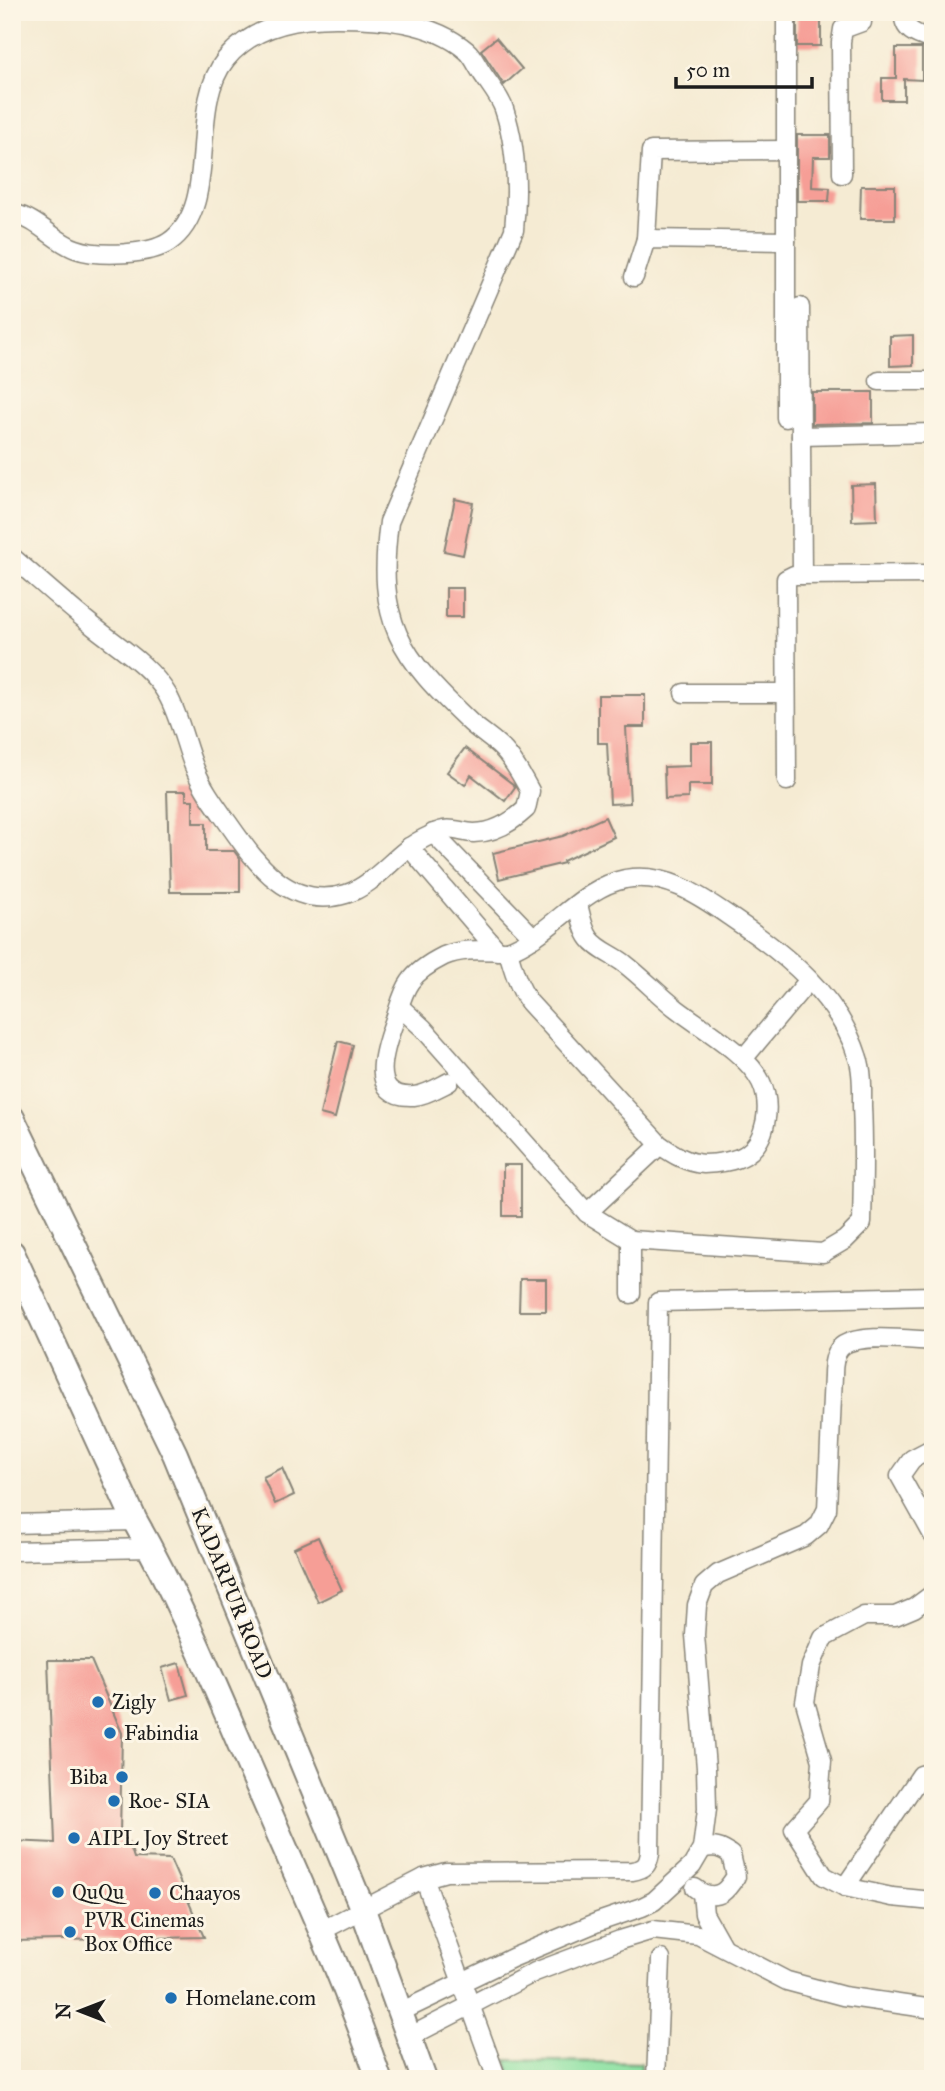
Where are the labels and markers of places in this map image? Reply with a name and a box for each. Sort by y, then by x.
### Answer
place label: Zigly [112,1689,157,1715]
marker: Zigly [90,1694,106,1710]
place label: Fabindia [124,1720,199,1746]
marker: Fabindia [102,1725,118,1741]
place label: Biba [69,1764,108,1790]
marker: Biba [114,1769,130,1785]
place label: Roe- SIA [128,1788,210,1814]
marker: Roe- SIA [106,1793,122,1809]
place label: AIPL Joy Street [87,1825,229,1851]
marker: AIPL Joy Street [66,1830,82,1846]
place label: QuQu [72,1879,128,1905]
place label: Chaayos [169,1880,241,1906]
marker: QuQu [50,1884,66,1900]
marker: Chaayos [147,1885,163,1901]
place label: PVR Cinemas Box Office [84,1907,204,1957]
marker: PVR Cinemas Box Office [62,1924,78,1940]
place label: Homelane.com [185,1985,316,2011]
marker: Homelane.com [163,1990,179,2006]

